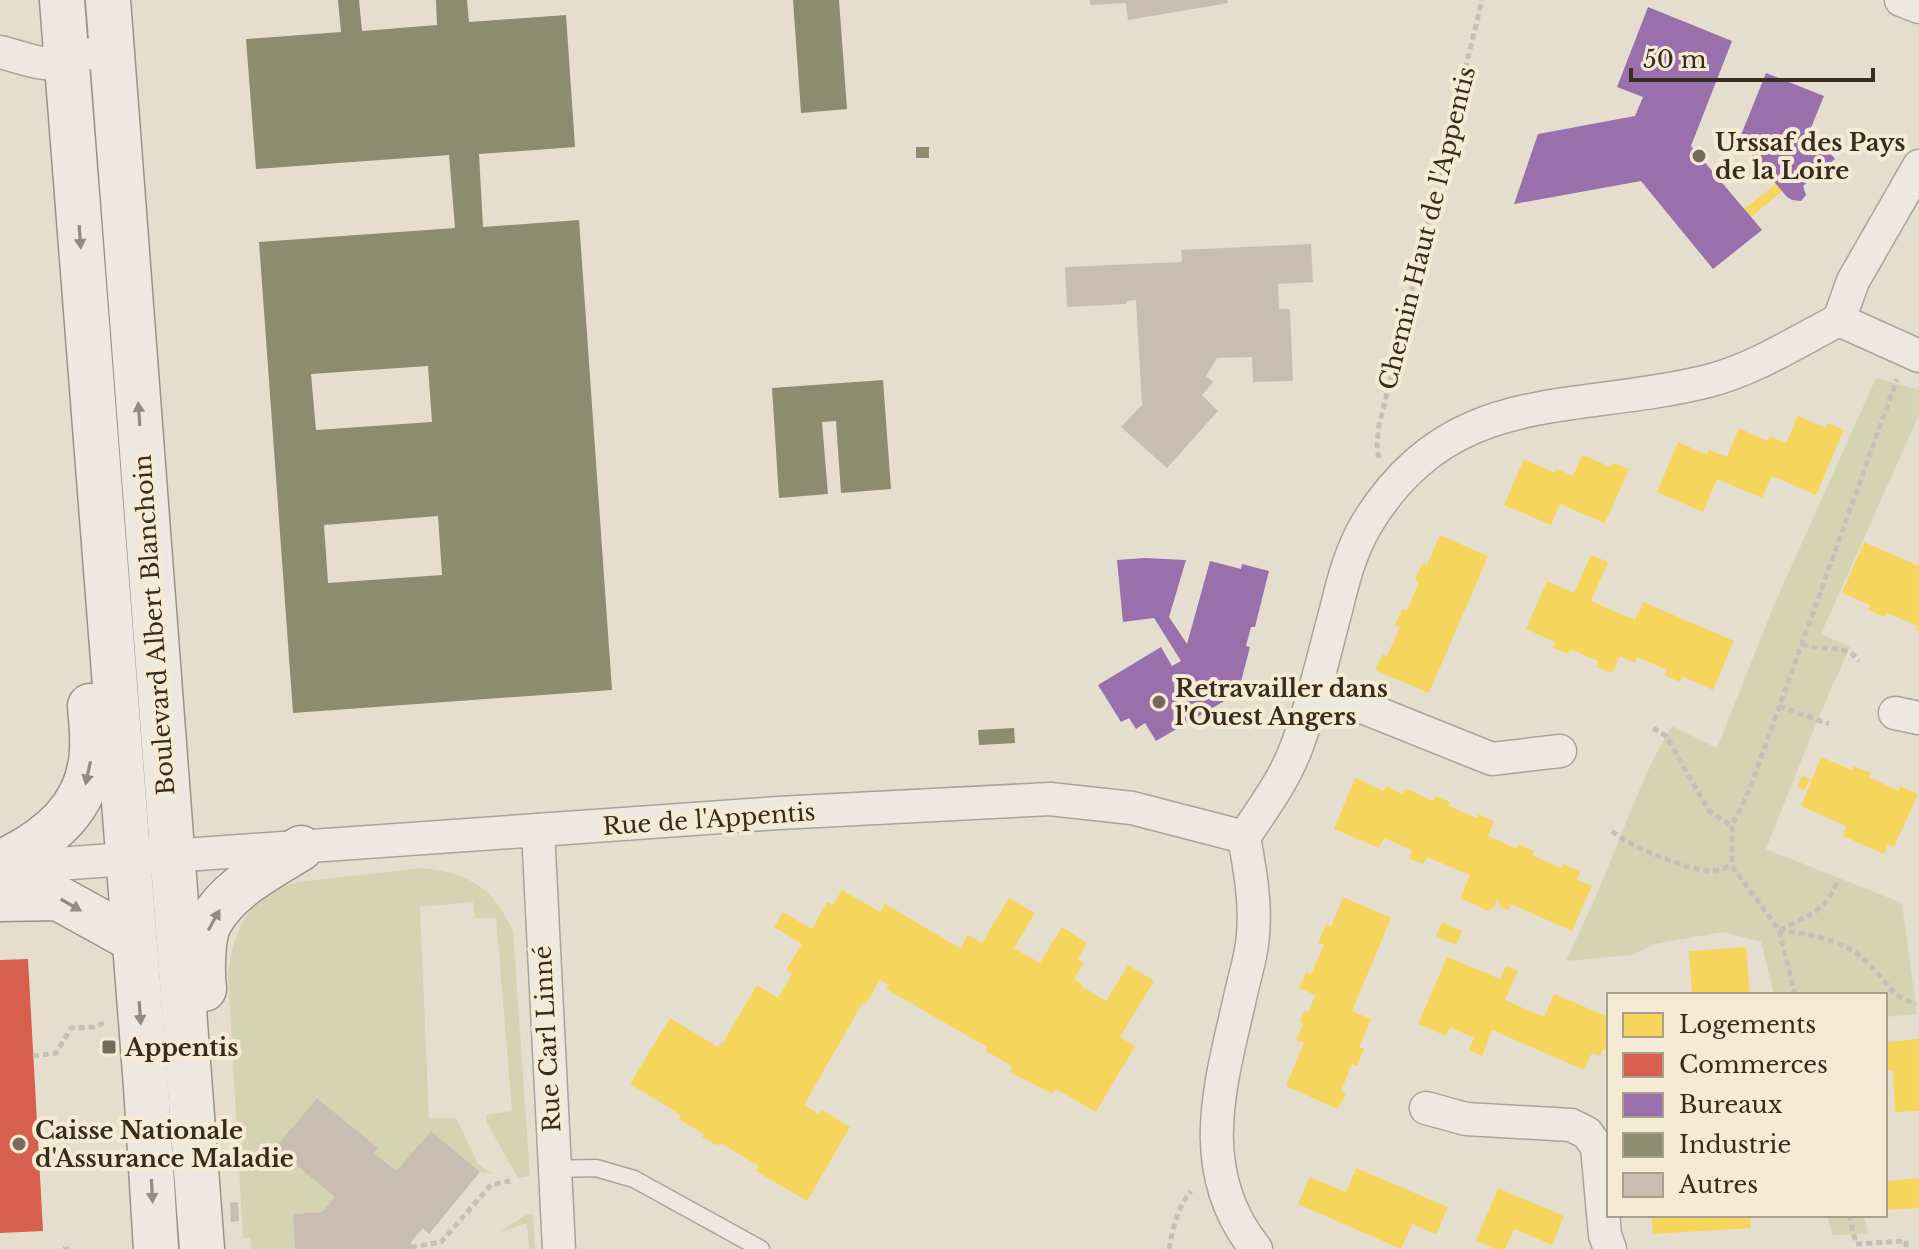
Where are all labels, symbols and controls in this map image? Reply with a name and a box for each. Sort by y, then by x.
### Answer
scale bar [1631,32,1873,82]
text: 50 m [1643,45,1707,74]
street label: Chemin Haut de l'Appentis [1373,63,1481,393]
place label: Urssaf des Pays de la Loire [1715,128,1905,185]
marker: Urssaf des Pays de la Loire [1690,147,1708,165]
one-way arrow [74,225,87,250]
one-way arrow [132,401,145,426]
street label: Boulevard Albert Blanchoin [128,454,180,796]
place label: Retravailler dans l'Ouest Angers [1175,674,1388,731]
marker: Retravailler dans l'Ouest Angers [1150,693,1168,711]
one-way arrow [81,761,94,786]
street label: Rue de l'Appentis [602,797,816,841]
one-way arrow [60,898,82,912]
one-way arrow [207,909,221,931]
street label: Rue Carl Linné [528,945,566,1133]
legend [1607,993,1887,1217]
one-way arrow [134,1001,147,1026]
text: Logements [1679,1010,1816,1039]
place label: Appentis [124,1033,238,1062]
marker: Appentis [100,1038,118,1056]
text: Commerces [1679,1050,1828,1079]
text: Bureaux [1679,1090,1783,1119]
place label: Caisse Nationale d'Assurance Maladie [35,1116,294,1173]
text: Industrie [1679,1130,1791,1159]
marker: Caisse Nationale d'Assurance Maladie [10,1135,28,1153]
text: Autres [1678,1170,1758,1199]
one-way arrow [146,1179,159,1204]

